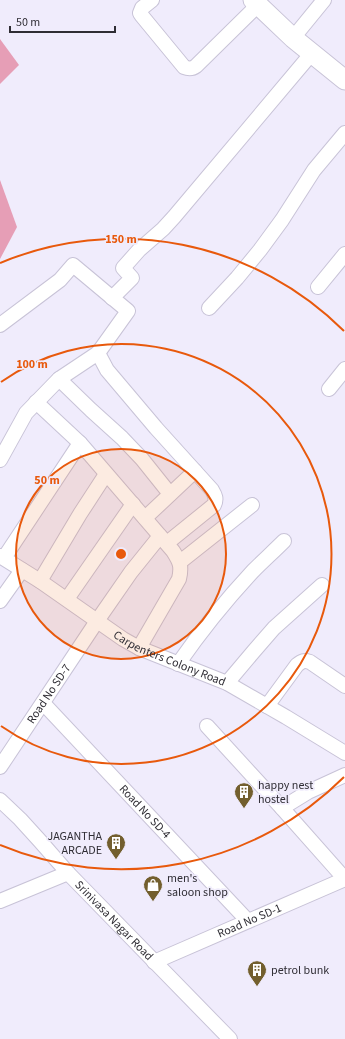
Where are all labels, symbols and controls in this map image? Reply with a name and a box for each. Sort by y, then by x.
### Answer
scale bar [10,8,115,34]
text: 50 m [16,14,40,31]
text: 150 m [105,231,137,248]
text: 100 m [16,356,48,373]
text: 50 m [34,472,60,489]
centre of rings [114,547,128,561]
street label: Carpenters Colony Road [110,626,228,690]
street label: Road No SD-7 [23,660,75,727]
place label: happy nest hostel [258,777,313,808]
street label: Road No SD-4 [115,781,175,842]
building icon: happy nest hostel [233,781,255,809]
place label: JAGANTHA ARCADE [47,828,102,859]
building icon: JAGANTHA ARCADE [105,832,127,860]
place label: men's saloon shop [167,870,228,901]
shop icon: men's saloon shop [142,874,164,902]
street label: Srinivasa Nagar Road [71,876,157,964]
street label: Road No SD-1 [215,899,284,942]
building icon: petrol bunk [246,959,268,987]
place label: petrol bunk [271,962,329,979]

